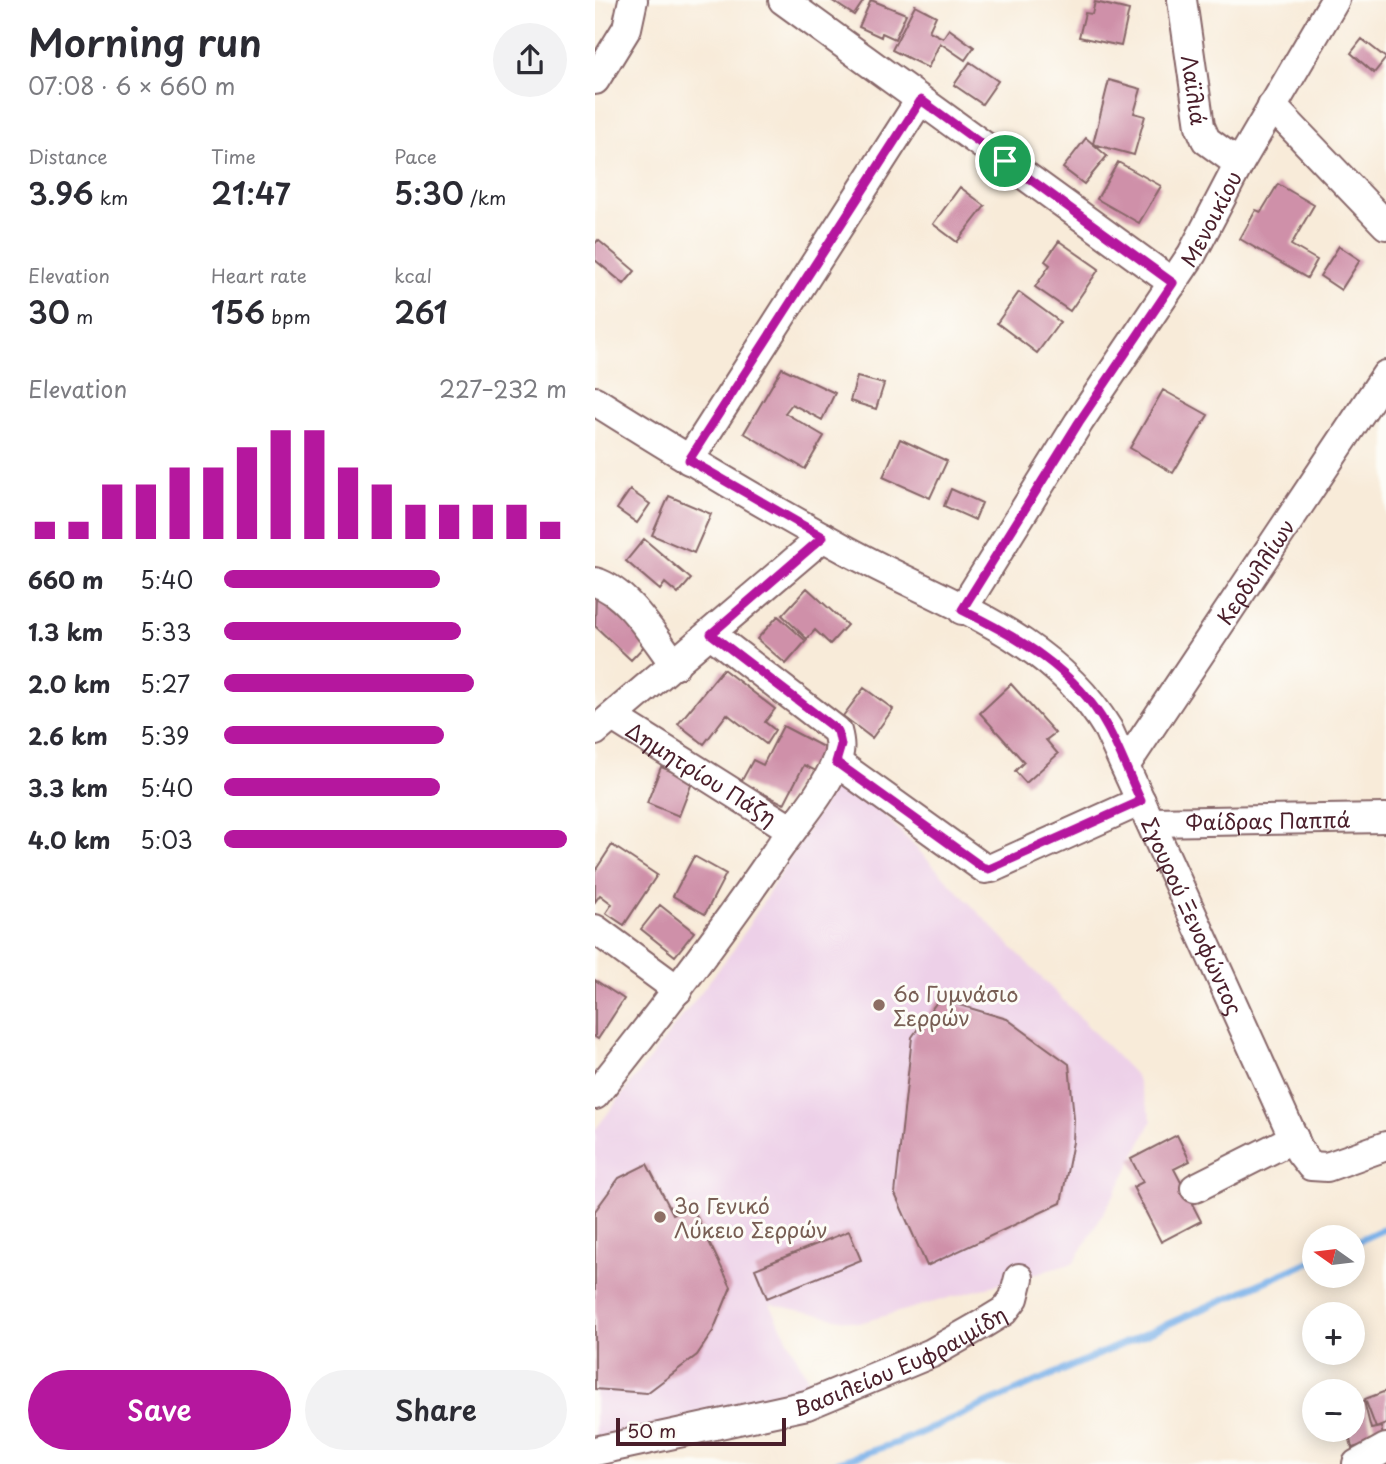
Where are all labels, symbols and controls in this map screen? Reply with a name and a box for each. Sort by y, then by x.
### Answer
text: Morning run [28,13,262,70]
button: share [493,23,567,97]
street label: Λαϊλιά [1174,53,1216,127]
text: 07:08 · 6 × 660 m [28,68,235,103]
pin [975,131,1035,191]
text: Distance [28,142,108,170]
text: Time [211,142,256,170]
text: Pace [394,142,437,170]
icon: arrive [986,142,1024,180]
street label: Μενοικίου [1172,165,1249,273]
text: 3.96 [28,170,94,215]
text: 21:47 [211,170,291,215]
text: 5:30 [394,170,464,215]
text: km [94,183,128,211]
text: /km [464,183,506,211]
text: Elevation [28,261,110,289]
text: Heart rate [211,261,307,289]
text: kcal [394,261,432,289]
text: 30 [28,289,70,334]
text: 156 [211,289,265,334]
text: 261 [394,289,448,334]
text: m [70,302,93,330]
text: bpm [265,302,311,330]
text: Elevation [28,371,127,406]
text: 227–232 m [439,371,567,406]
street label: Κερδυλλίων [1208,512,1302,631]
text: 660 m [28,562,104,597]
text: 5:40 [140,562,193,597]
text: 1.3 km [28,614,103,649]
text: 5:33 [140,614,192,649]
text: 2.0 km [28,666,110,701]
text: 5:27 [140,666,190,701]
street label: Δημητρίου Πάζη [620,713,783,833]
text: 2.6 km [28,718,108,753]
text: 5:39 [140,718,190,753]
text: 3.3 km [28,770,108,805]
text: 5:40 [140,770,193,805]
street label: Φαίδρας Παππά [1185,803,1351,837]
street label: Σγουρού Ξενοφώντος [1134,812,1251,1020]
text: 4.0 km [28,822,111,857]
text: 5:03 [140,822,193,857]
place label: 6ο Γυμνάσιο Σερρών [893,977,1018,1033]
marker: 6ο Γυμνάσιο Σερρών [871,997,887,1013]
place label: 3ο Γενικό Λύκειο Σερρών [674,1189,828,1245]
marker: 3ο Γενικό Λύκειο Σερρών [652,1209,668,1225]
north arrow [1302,1225,1365,1288]
map controls [1302,1225,1365,1442]
street label: Βασιλείου Ευφραιμίδη [791,1297,1012,1423]
button: + [1302,1302,1365,1365]
button: Save [28,1370,291,1450]
button: Share [305,1370,567,1450]
button: − [1302,1379,1365,1442]
scale bar [616,1415,786,1447]
text: 50 m [627,1416,676,1444]

